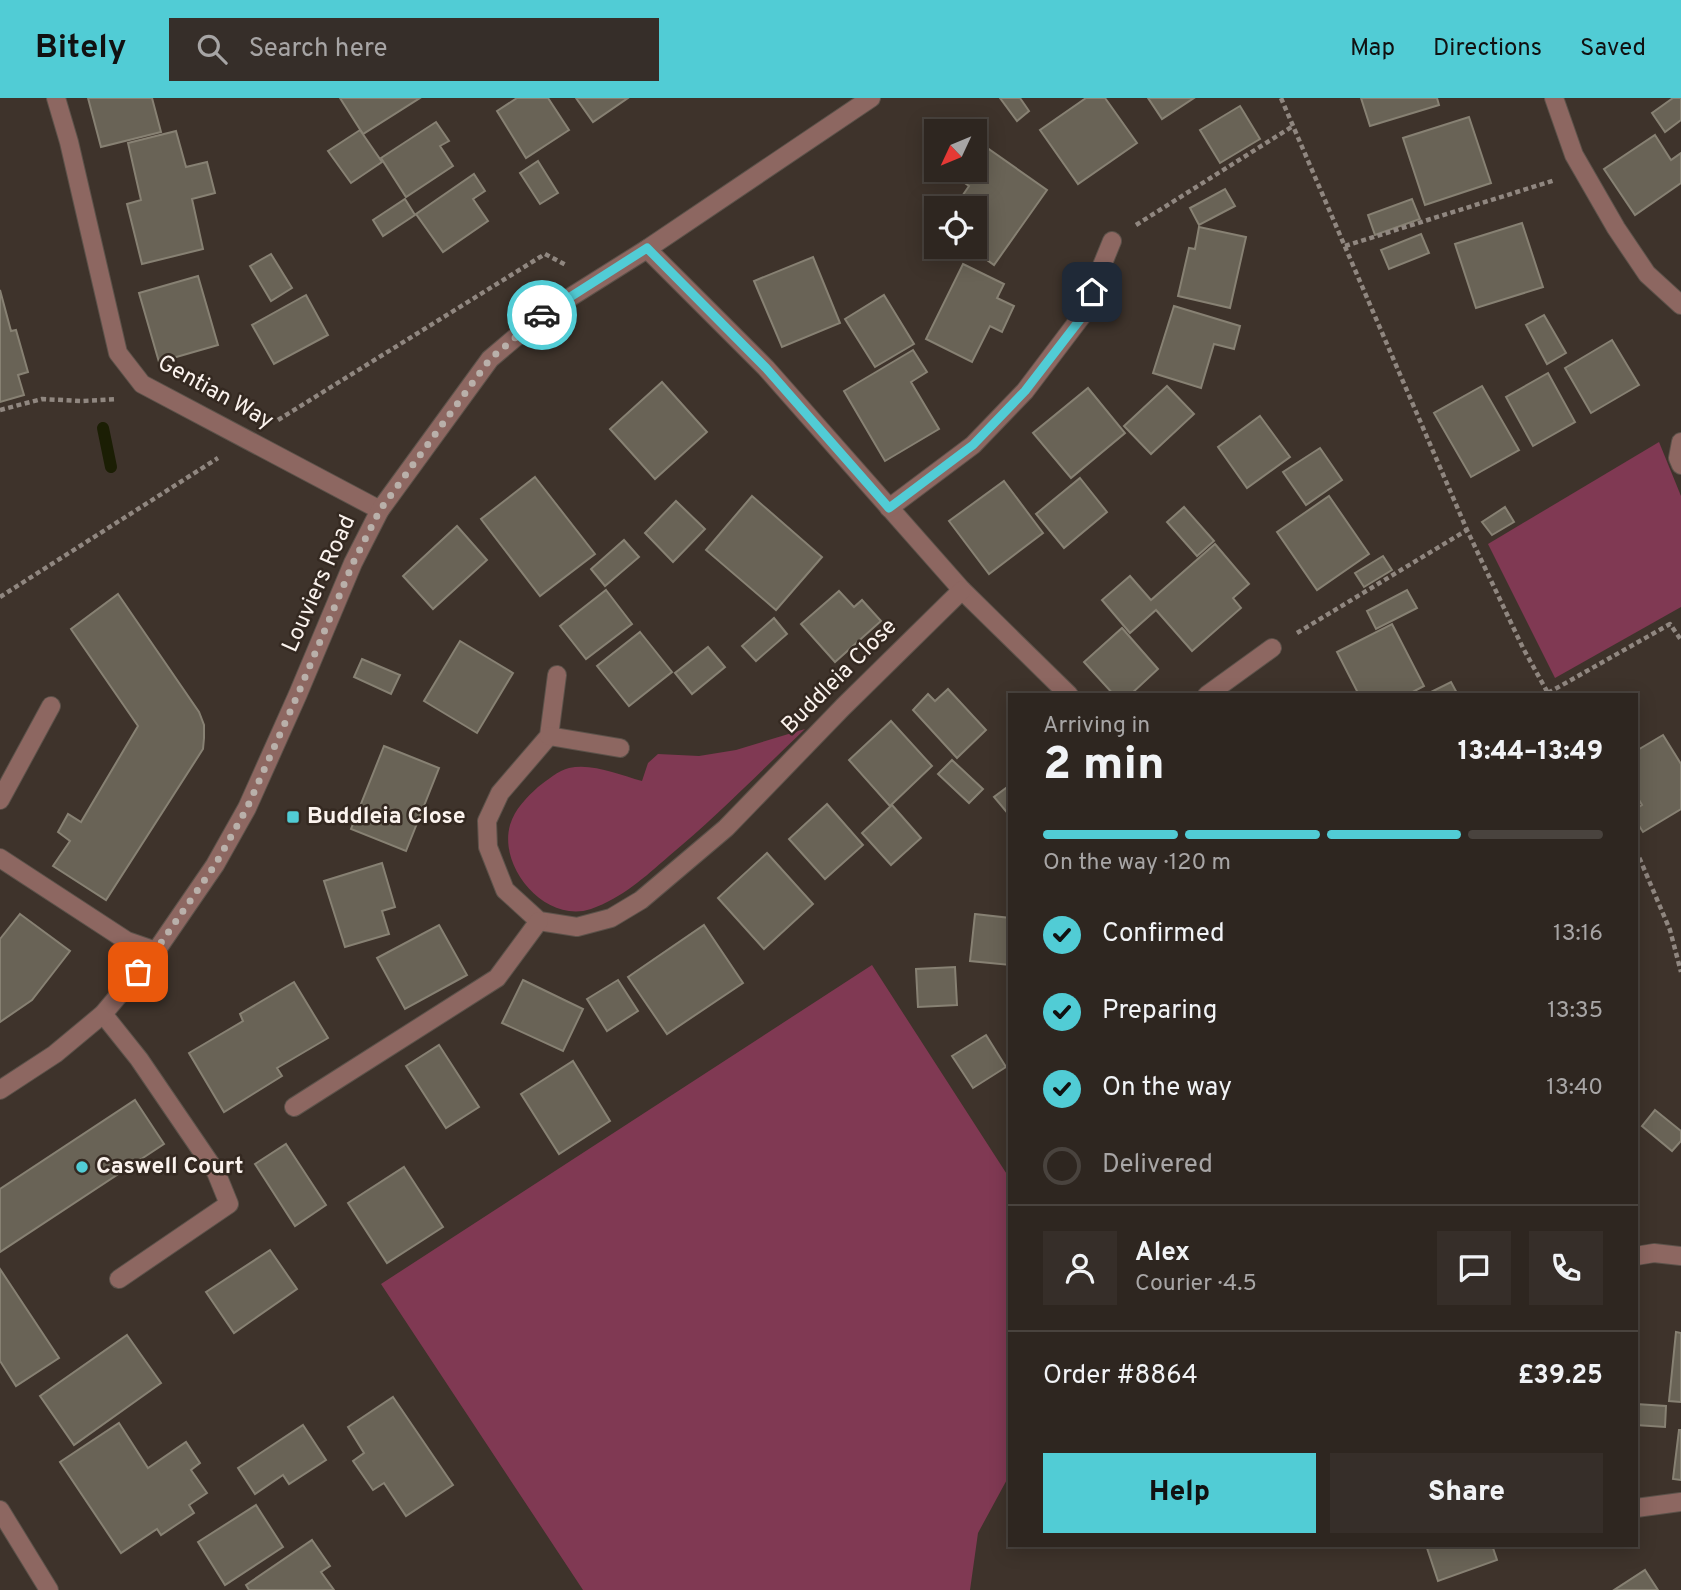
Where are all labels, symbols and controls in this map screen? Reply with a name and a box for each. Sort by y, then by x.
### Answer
search box [169,18,659,81]
text: Bitely [35,28,127,70]
icon: search [193,30,231,68]
text: Search here [249,33,388,66]
text: Map [1350,34,1395,64]
text: Directions [1433,34,1542,64]
text: Saved [1580,34,1646,64]
north arrow [924,119,987,182]
map controls [924,119,987,259]
button: locate [924,196,987,259]
pin [1062,262,1122,322]
icon: home [1073,273,1111,311]
courier [507,280,577,350]
icon: car [523,296,561,334]
street label: Gentian Way [152,349,278,437]
street label: Louviers Road [277,511,363,657]
street label: Buddleia Close [776,613,904,741]
text: Arriving in [1043,712,1150,741]
text: 13:44–13:49 [1458,736,1603,769]
text: 2 min [1043,737,1165,796]
place label: Buddleia Close [307,803,466,832]
marker: Buddleia Close [285,809,301,825]
text: On the way · 120 m [1043,849,1231,878]
icon: check [1043,916,1081,954]
text: Confirmed [1102,918,1225,951]
text: 13:16 [1553,920,1603,949]
pin [108,942,168,1002]
icon: bag [119,953,157,991]
icon: check [1043,993,1081,1031]
text: Preparing [1102,995,1217,1028]
text: 13:35 [1547,997,1603,1026]
icon: check [1043,1070,1081,1108]
text: On the way [1102,1072,1232,1105]
text: 13:40 [1546,1074,1603,1103]
text: Delivered [1102,1149,1213,1182]
place label: Caswell Court [96,1153,244,1182]
marker: Caswell Court [74,1159,90,1175]
button: person [1043,1231,1117,1305]
button: chat [1437,1231,1511,1305]
button: phone [1529,1231,1603,1305]
text: Alex [1135,1237,1190,1270]
text: Courier · 4.5 [1135,1270,1257,1299]
text: Order #8864 [1043,1360,1198,1393]
text: £39.25 [1518,1360,1603,1393]
button: Help [1043,1453,1316,1533]
button: Share [1330,1453,1603,1533]

